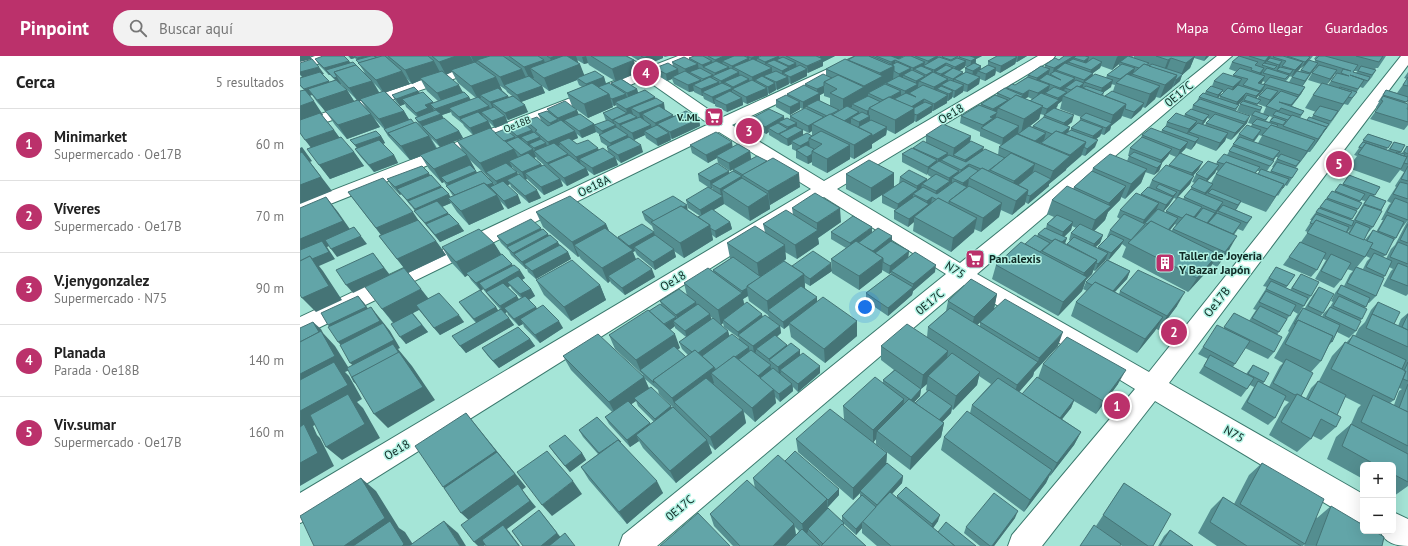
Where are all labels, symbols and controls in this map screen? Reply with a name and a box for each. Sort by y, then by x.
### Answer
search box [113,10,393,46]
text: Pinpoint [20,16,89,40]
icon: search [127,17,149,39]
text: Buscar aquí [159,19,233,38]
text: Mapa [1176,19,1209,37]
text: Cómo llegar [1231,19,1303,37]
text: Guardados [1325,19,1388,37]
pin: 4 [633,58,659,88]
text: Cerca [16,71,55,93]
text: 5 resultados [216,74,284,91]
street label: 0E17C [1161,77,1196,110]
street label: Oe18 [935,100,966,127]
supermarket icon: V..ML [703,106,725,128]
place label: V..ML [676,111,701,124]
street label: Oe18B [501,113,533,136]
pin: 3 [736,116,762,146]
text: Minimarket [54,127,127,146]
text: 1 [25,136,33,153]
text: 60 m [256,136,284,153]
text: Supermercado · Oe17B [54,146,182,163]
pin: 5 [1326,149,1352,179]
street label: Oe18A [575,171,613,200]
text: Víveres [54,199,100,218]
text: 2 [25,208,33,225]
text: 70 m [256,208,284,225]
text: Supermercado · Oe17B [54,218,182,235]
supermarket icon: Pan.alexis [964,248,986,270]
place label: Taller de Joyeria Y Bazar Japón [1178,248,1262,277]
place label: Pan.alexis [989,251,1041,266]
building icon: Taller de Joyeria Y Bazar Japón [1154,252,1176,274]
street label: N75 [942,258,968,282]
street label: Oe18 [657,267,688,294]
text: V.jenygonzalez [54,271,149,290]
text: 3 [25,280,33,297]
text: 90 m [256,280,284,297]
street label: Oe17B [1200,284,1233,320]
street label: 0E17C [912,285,947,318]
text: Supermercado · N75 [54,290,167,307]
your location [855,297,875,317]
pin: 2 [1161,317,1187,347]
text: Planada [54,343,106,362]
text: 4 [25,352,33,369]
text: 140 m [249,352,284,369]
text: Parada · Oe18B [54,362,139,379]
pin: 1 [1104,391,1130,421]
text: Viv.sumar [54,415,116,434]
street label: N75 [1221,422,1247,445]
text: 5 [25,424,33,441]
text: 160 m [249,424,284,441]
text: Supermercado · Oe17B [54,434,182,451]
street label: Oe18 [381,436,412,463]
map controls [1360,462,1396,534]
button: + [1360,462,1396,498]
street label: 0E17C [662,491,697,524]
button: − [1360,498,1396,534]

